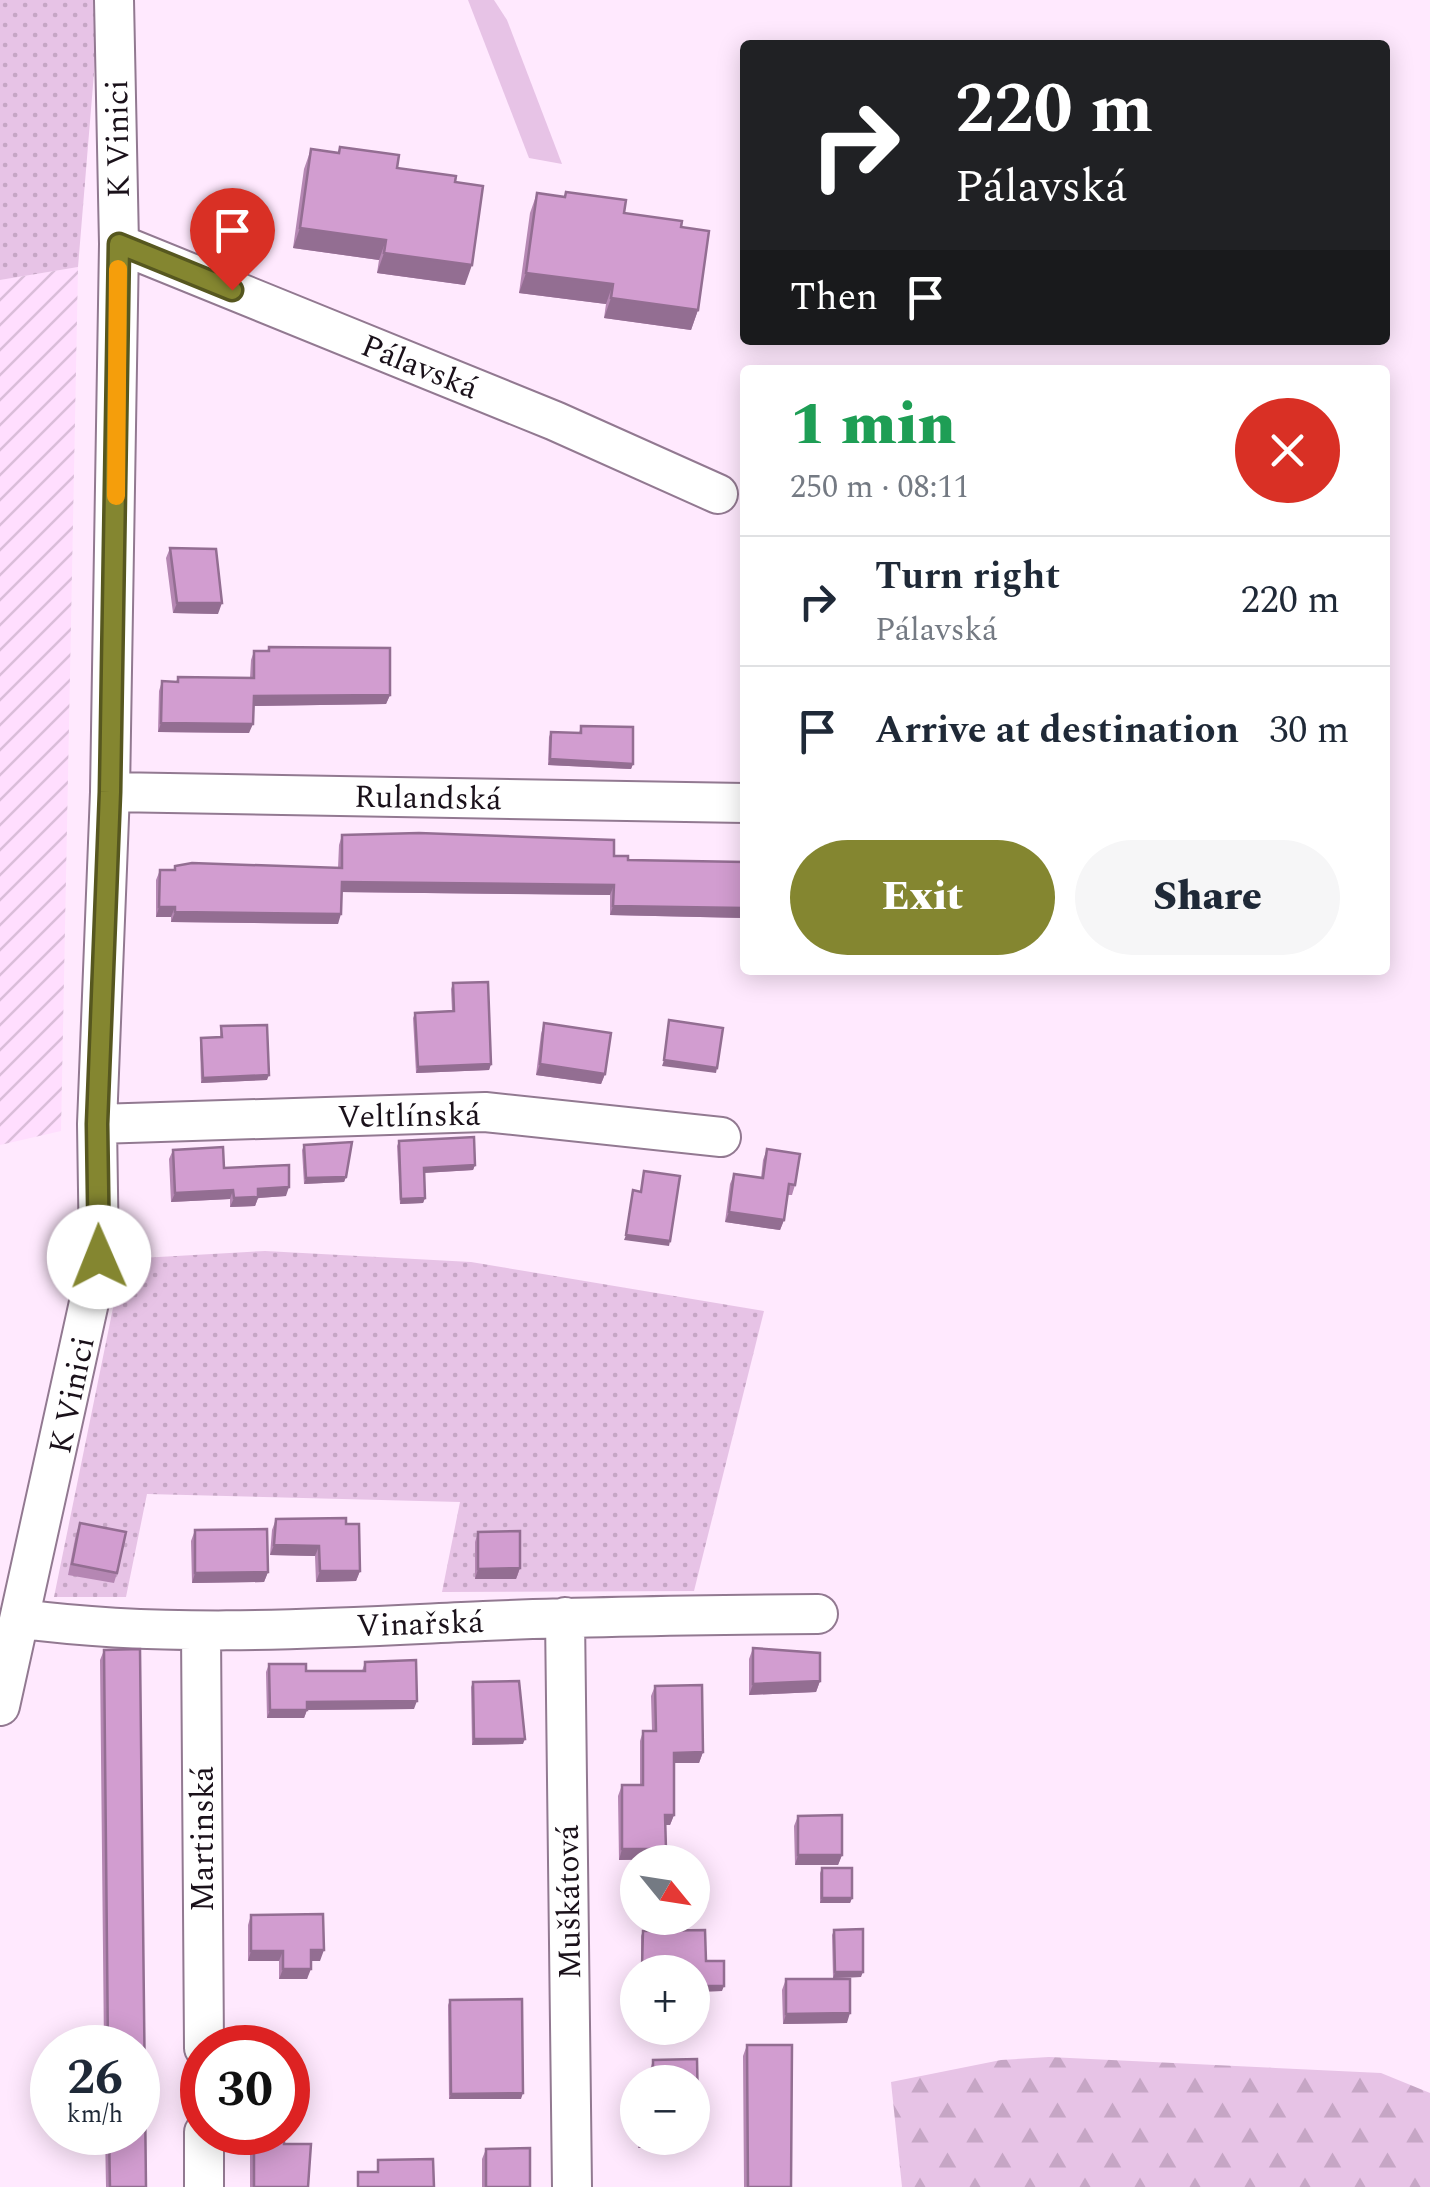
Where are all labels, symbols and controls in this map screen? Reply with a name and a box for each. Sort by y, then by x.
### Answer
text: 220 m [955,57,1153,163]
street label: K Vinici [93,79,144,199]
icon: right [790,80,920,210]
text: Pálavská [955,153,1127,222]
pin [190,188,275,291]
icon: arrive [205,203,260,258]
text: Then [790,269,878,327]
icon: arrive [898,270,953,325]
street label: Pálavská [353,322,486,413]
text: 1 min [790,379,956,471]
button: close [1235,398,1340,503]
text: 250 m · 08:11 [790,463,970,512]
text: Turn right [875,548,1060,606]
text: 220 m [1241,572,1340,630]
icon: right [790,574,845,629]
text: Pálavská [875,606,998,655]
text: Arrive at destination [875,702,1239,760]
text: 30 m [1269,702,1349,760]
icon: arrive [790,704,845,759]
street label: Rulandská [354,773,502,824]
button: Exit [790,840,1055,955]
button: Share [1075,840,1340,955]
street label: Veltlínská [337,1091,481,1142]
position arrow [47,1205,151,1309]
street label: K Vinici [36,1332,109,1458]
street label: Vinařská [356,1598,485,1651]
street label: Martinská [179,1766,228,1912]
street label: Muškátová [544,1824,595,1980]
north arrow [620,1845,710,1935]
map controls [620,1845,710,2155]
button: + [620,1955,710,2045]
speed limit sign: 30 [180,2025,310,2155]
text: 26 [67,2040,123,2116]
button: − [620,2065,710,2155]
text: km/h [67,2096,123,2134]

